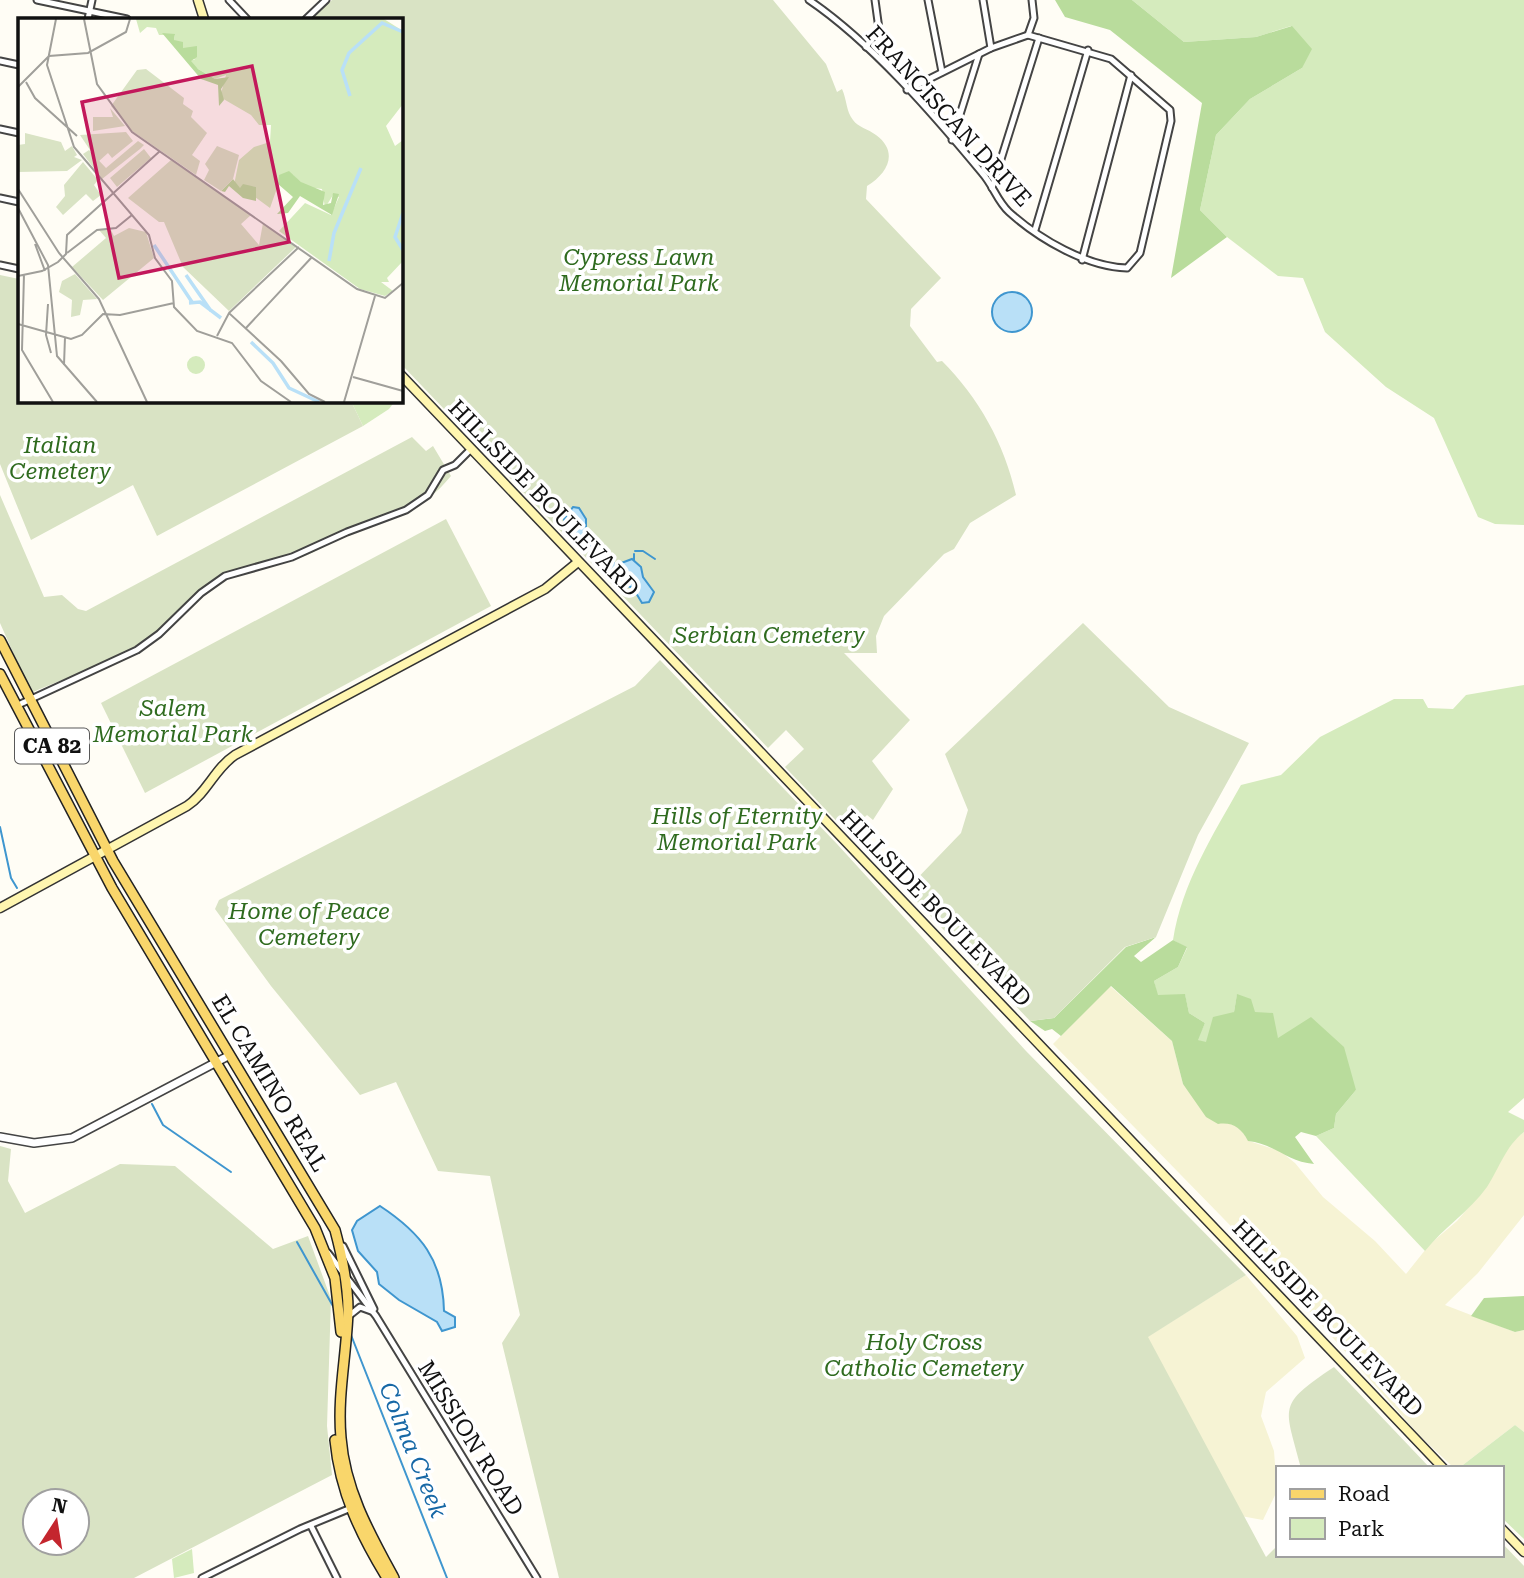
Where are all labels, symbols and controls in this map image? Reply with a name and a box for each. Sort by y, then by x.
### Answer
inset map [18,18,402,402]
street label: FRANCISCAN DRIVE [860,20,1037,212]
park label: Cypress Lawn Memorial Park [558,244,719,297]
street label: HILLSIDE BOULEVARD [443,394,645,602]
park label: Italian Cemetery [9,432,112,485]
park label: Serbian Cemetery [672,622,866,649]
park label: Salem Memorial Park [92,695,253,748]
road number: CA 82 [15,728,89,764]
park label: Hills of Eternity Memorial Park [650,803,824,856]
street label: HILLSIDE BOULEVARD [835,804,1037,1012]
park label: Home of Peace Cemetery [227,898,390,951]
street label: EL CAMINO REAL [206,990,333,1177]
street label: HILLSIDE BOULEVARD [1227,1214,1429,1422]
park label: Holy Cross Catholic Cemetery [824,1329,1025,1382]
street label: MISSION ROAD [412,1356,529,1521]
water label: Colma Creek [373,1378,453,1522]
legend [1276,1466,1503,1557]
text: Road [1338,1482,1390,1506]
north arrow [21,1487,91,1557]
text: N [50,1493,69,1519]
text: Park [1338,1517,1384,1541]

